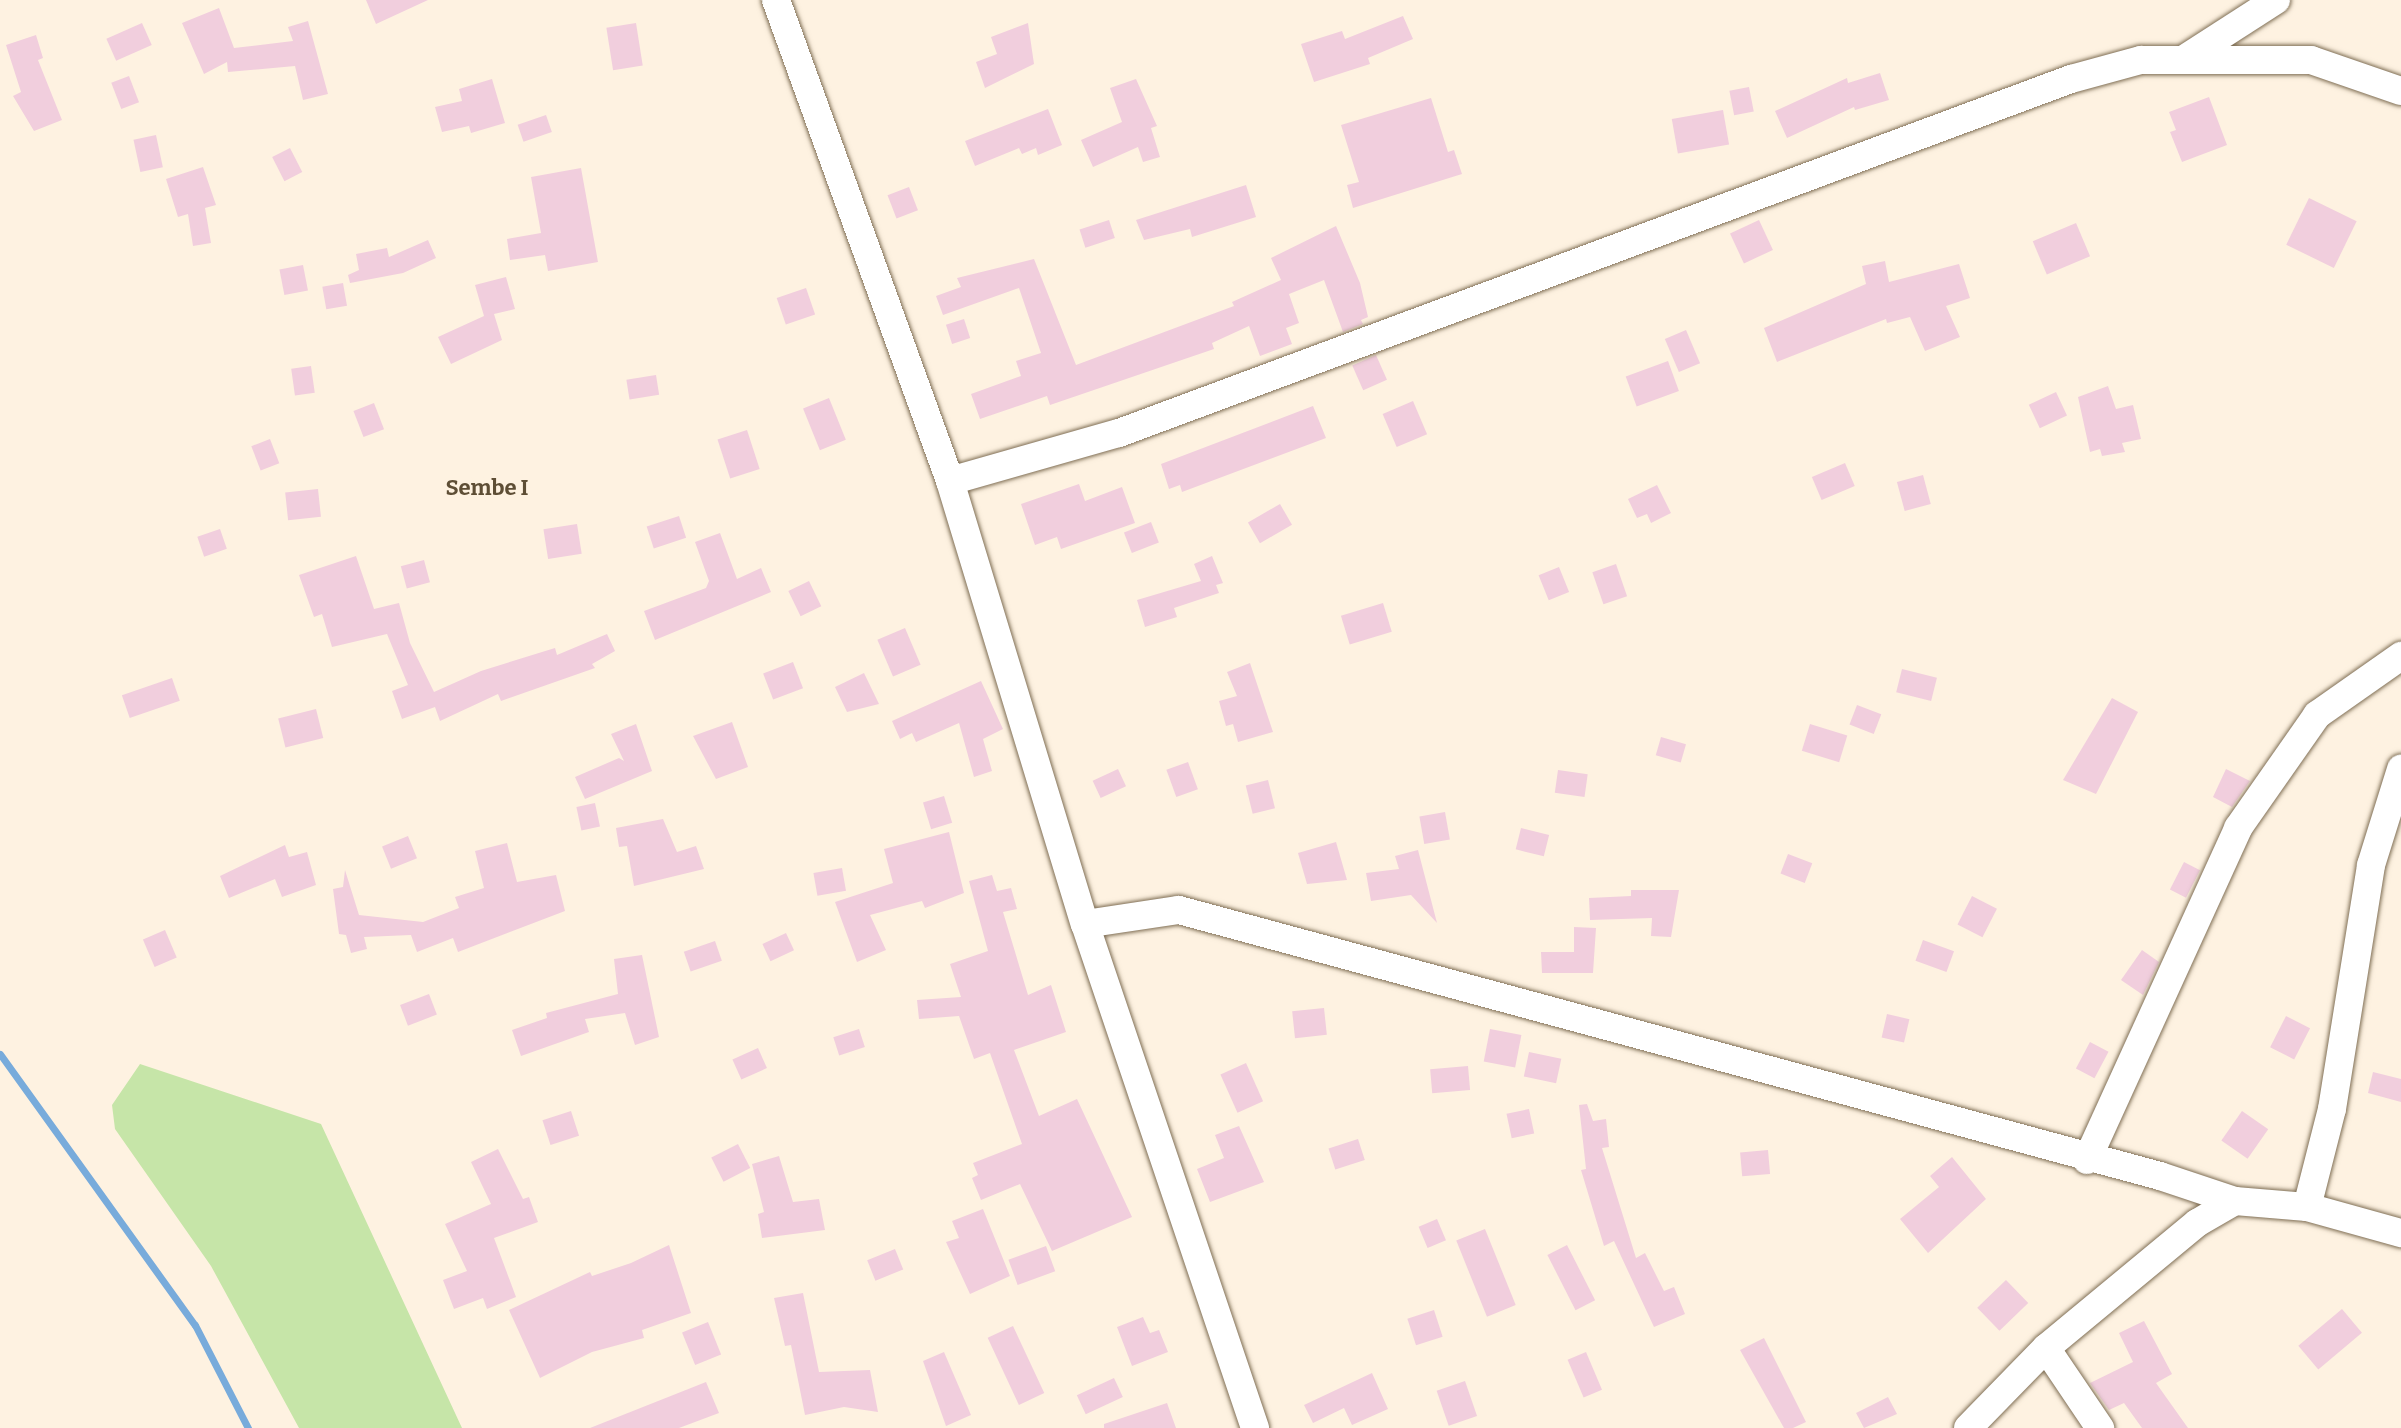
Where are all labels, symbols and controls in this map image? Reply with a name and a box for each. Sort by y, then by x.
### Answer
district label: Sembe I [445,475,529,501]

